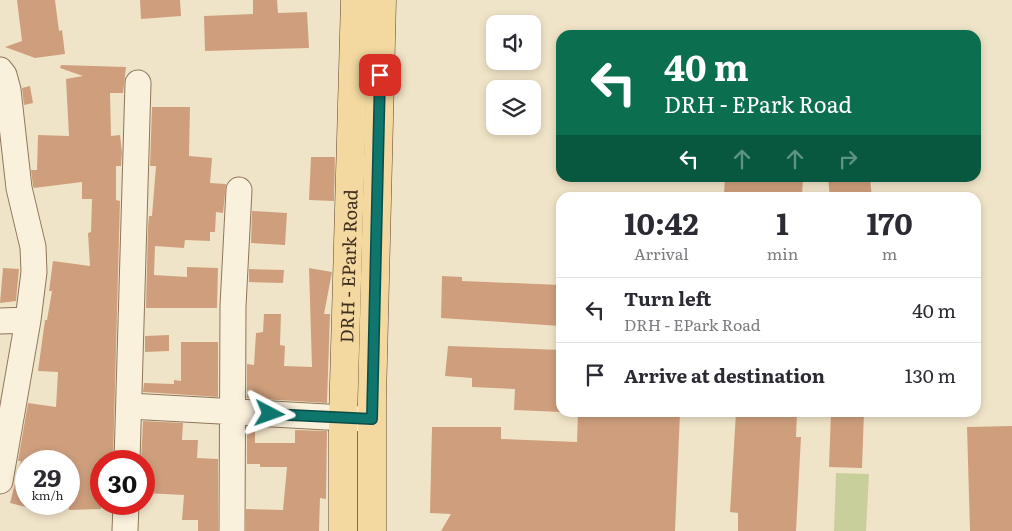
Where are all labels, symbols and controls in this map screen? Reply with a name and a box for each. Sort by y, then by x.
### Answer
map controls [486,15,541,135]
button: sound [486,15,541,70]
text: 40 m [664,40,749,92]
icon: left [581,50,646,115]
pin [359,54,401,96]
icon: arrive [366,61,394,89]
button: layers [486,80,541,135]
text: DRH - EPark Road [664,87,852,120]
icon: left [675,145,703,173]
icon: ahead [728,145,756,173]
icon: ahead [781,145,809,173]
icon: right [834,145,862,173]
street label: DRH - EPark Road [332,189,363,343]
text: 10:42 [624,200,699,244]
text: 1 [776,200,789,244]
text: 170 [866,200,913,244]
text: Arrival [634,241,689,265]
text: min [767,241,798,265]
text: m [882,241,897,265]
text: Turn left [624,284,711,312]
icon: left [581,296,609,324]
text: 40 m [912,296,956,324]
text: DRH - EPark Road [624,312,761,336]
icon: arrive [581,361,609,389]
text: Arrive at destination [624,361,825,389]
text: 130 m [905,361,956,389]
position arrow [243,387,295,439]
speed limit sign: 30 [90,450,155,515]
text: 29 [34,458,61,495]
text: km/h [32,486,63,504]

